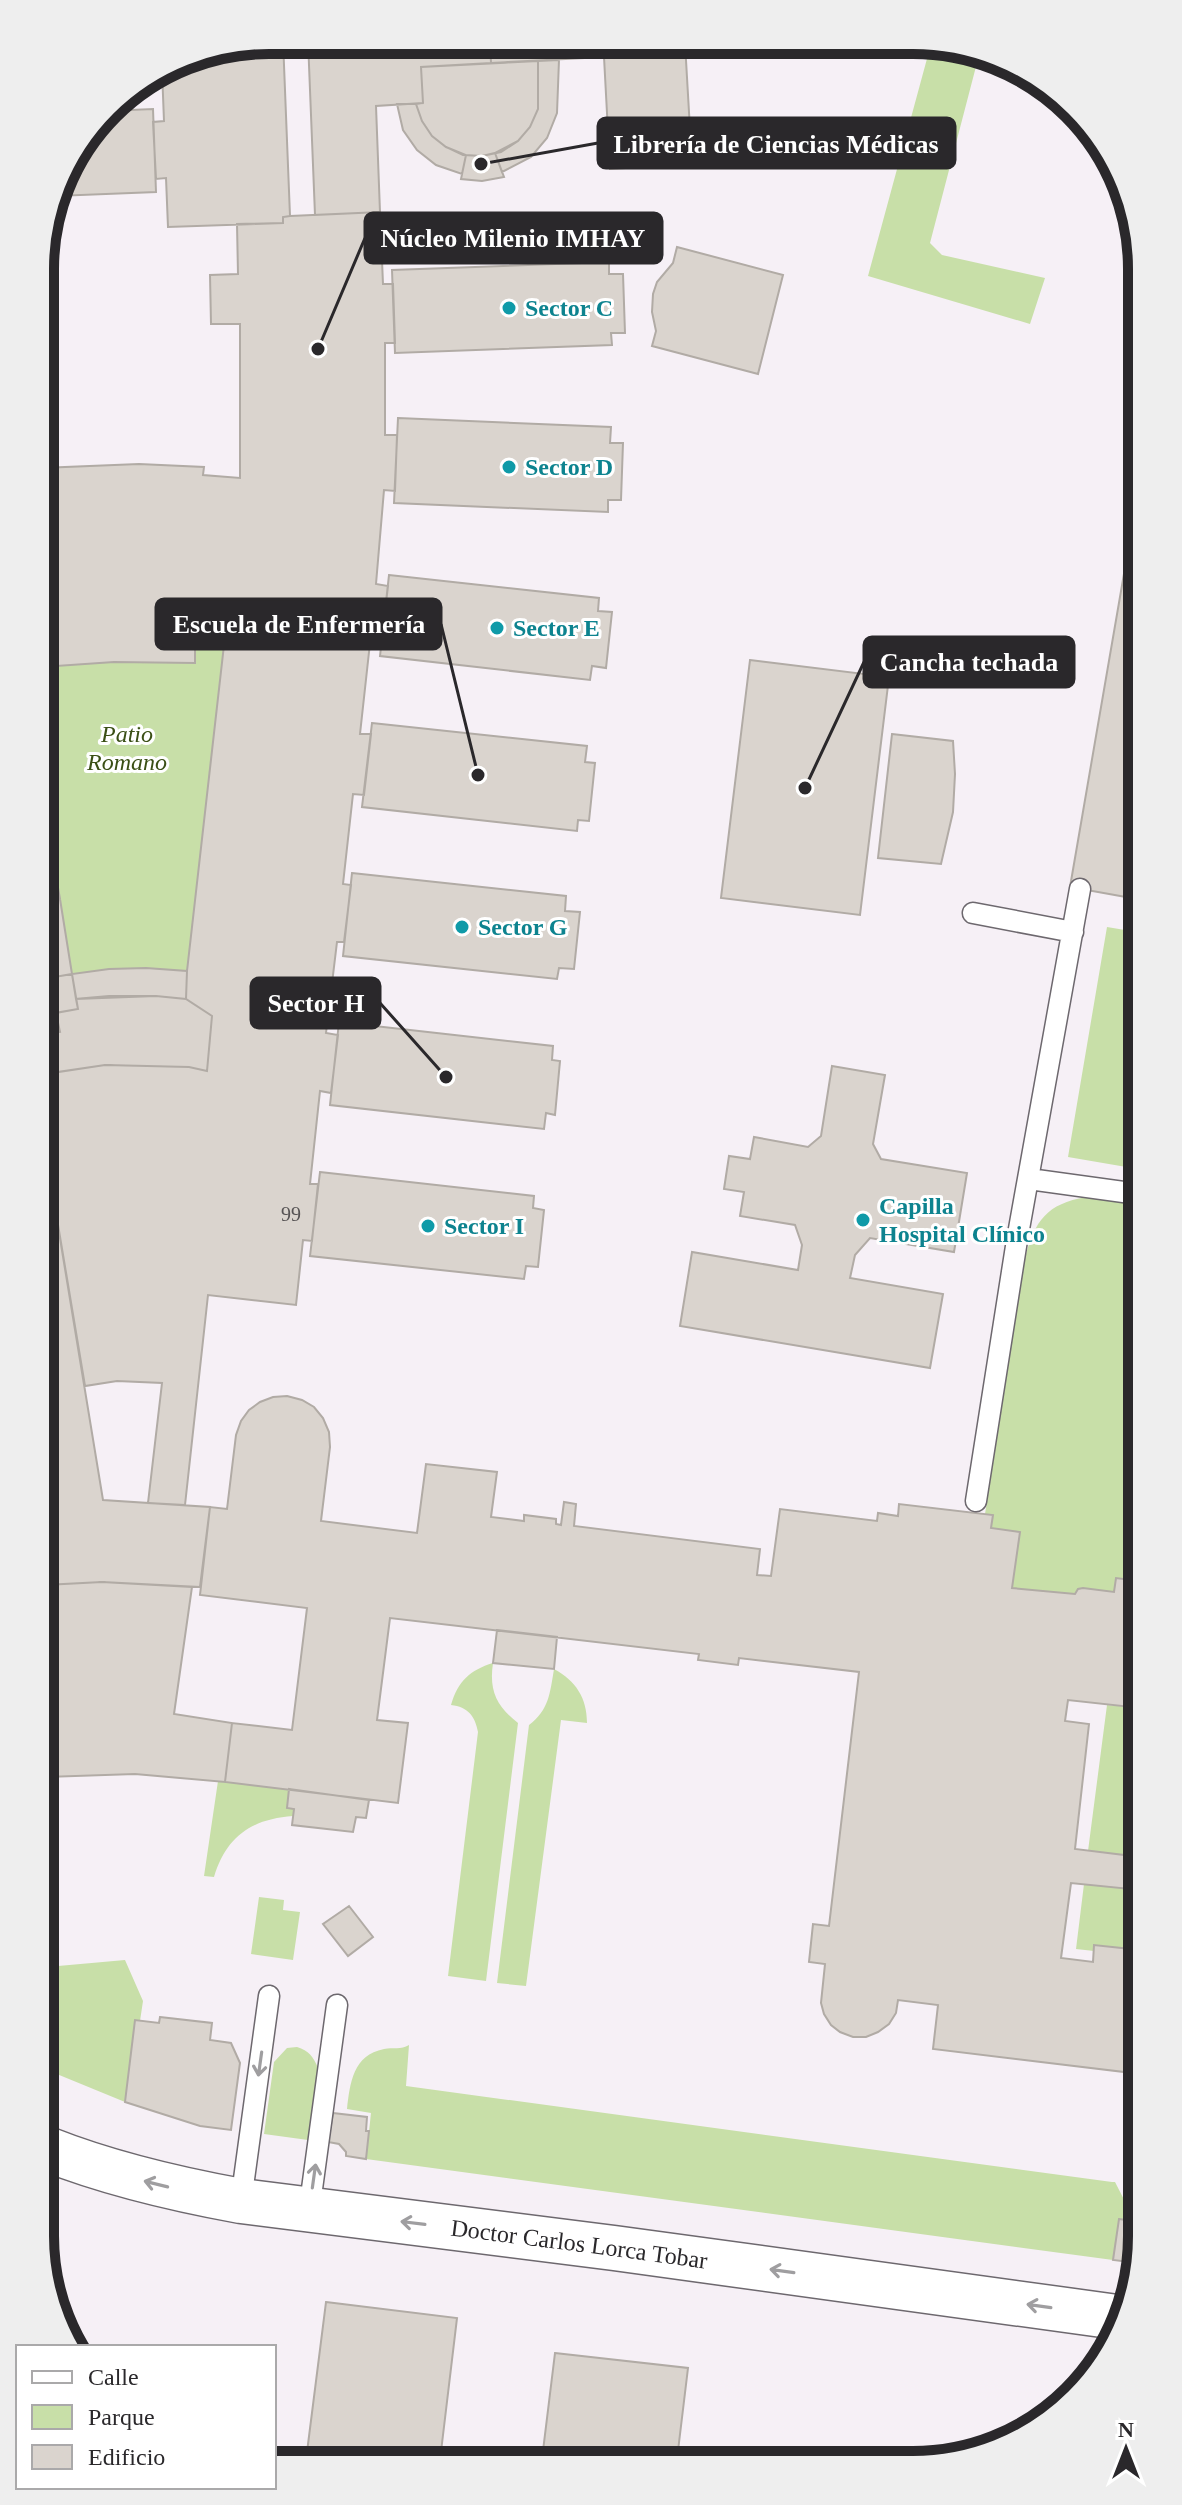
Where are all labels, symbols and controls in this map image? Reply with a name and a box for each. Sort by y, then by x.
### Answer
callout: Librería de Ciencias Médicas [598,118,955,168]
text: Librería de Ciencias Médicas [613,130,939,159]
callout: Núcleo Milenio IMHAY [365,213,662,263]
text: Núcleo Milenio IMHAY [381,224,646,253]
place label: Sector C [525,295,613,321]
marker: Sector C [500,299,518,317]
place label: Sector D [525,454,613,480]
marker: Sector D [500,458,518,476]
callout: Escuela de Enfermería [156,599,441,649]
text: Escuela de Enfermería [173,610,425,639]
place label: Sector E [513,615,600,641]
marker: Sector E [488,619,506,637]
callout: Cancha techada [864,637,1074,687]
text: Cancha techada [880,648,1058,677]
park label: Patio Romano [86,721,167,775]
place label: Sector G [478,914,568,940]
marker: Sector G [453,918,471,936]
callout: Sector H [251,978,380,1028]
text: Sector H [268,989,365,1018]
place label: Capilla Hospital Clínico [879,1193,1045,1247]
house number: 99 [281,1203,301,1225]
marker: Capilla Hospital Clínico [854,1211,872,1229]
place label: Sector I [444,1213,524,1239]
marker: Sector I [419,1217,437,1235]
one-way arrow [252,2051,267,2076]
one-way arrow [307,2164,322,2189]
one-way arrow [144,2175,170,2190]
one-way arrow [401,2215,426,2230]
street label: Doctor Carlos Lorca Tobar [449,2215,709,2274]
one-way arrow [770,2263,795,2278]
one-way arrow [1027,2298,1053,2313]
legend [16,2345,276,2489]
text: Calle [88,2364,139,2390]
text: Parque [88,2404,155,2430]
north arrow [1086,2409,1166,2489]
text: N [1118,2417,1134,2442]
text: Edificio [88,2444,165,2470]

